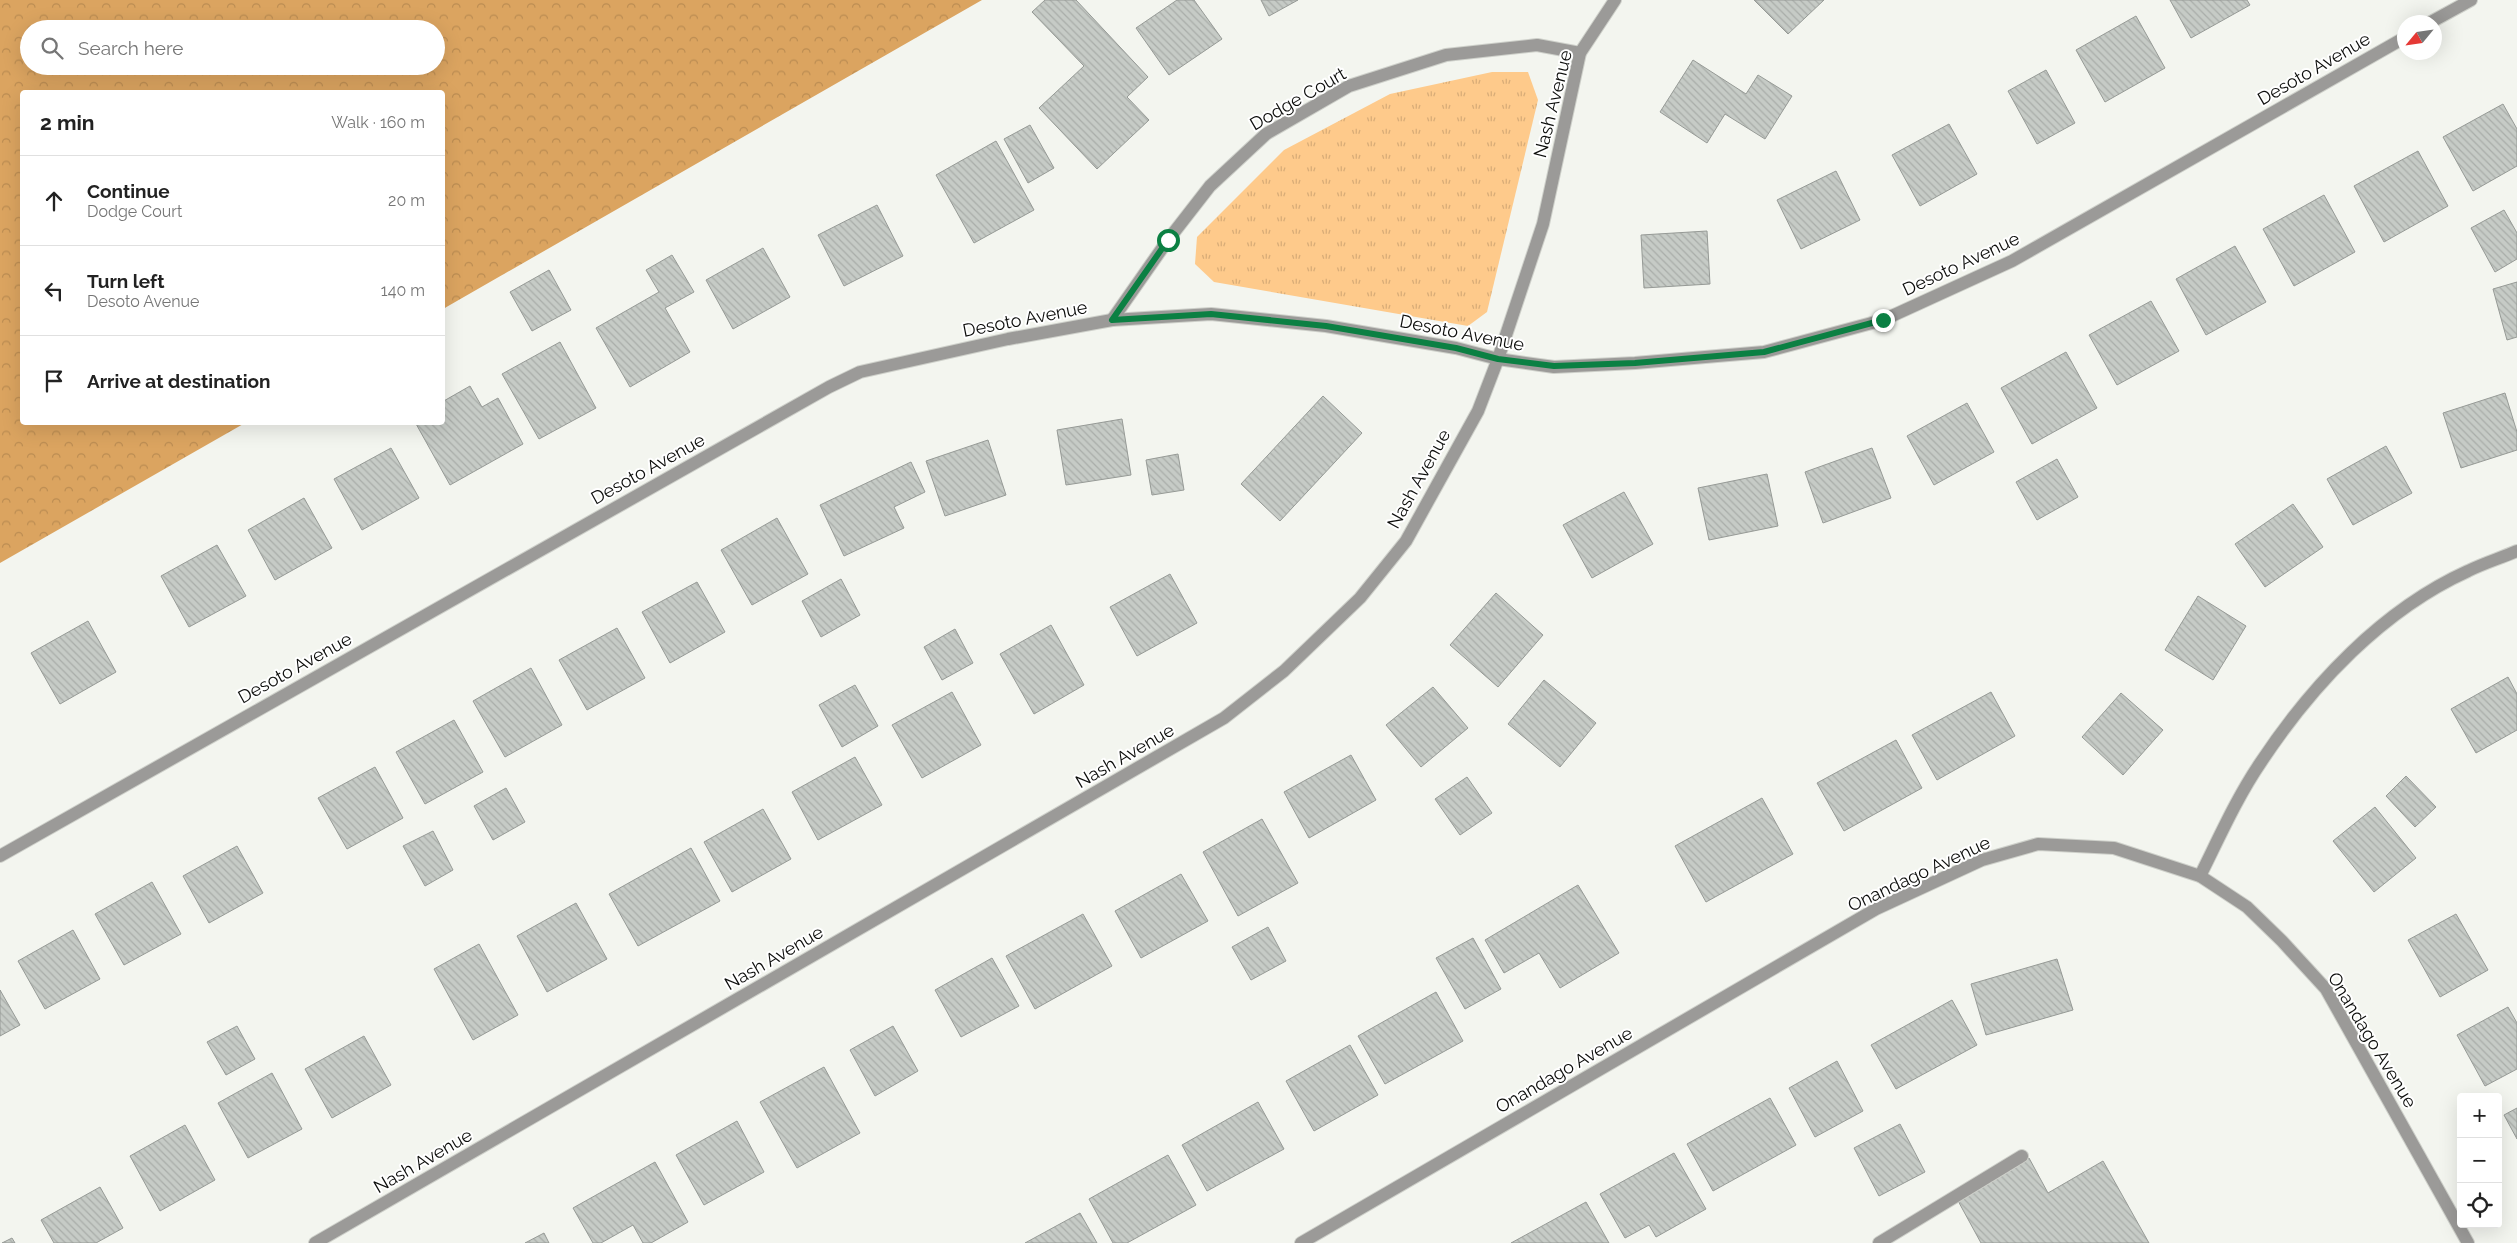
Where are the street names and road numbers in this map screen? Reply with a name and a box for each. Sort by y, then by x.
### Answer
street label: Desoto Avenue [2254,28,2374,109]
street label: Nash Avenue [1529,48,1576,160]
street label: Dodge Court [1246,63,1349,134]
street label: Desoto Avenue [1899,227,2023,300]
street label: Desoto Avenue [961,296,1089,341]
street label: Desoto Avenue [1398,310,1527,355]
street label: Nash Avenue [1383,425,1455,532]
street label: Desoto Avenue [587,429,709,508]
street label: Desoto Avenue [234,628,356,707]
street label: Nash Avenue [1072,719,1178,792]
street label: Onandago Avenue [1844,831,1994,916]
street label: Nash Avenue [721,921,827,994]
street label: Onandago Avenue [2324,968,2421,1112]
street label: Onandago Avenue [1492,1022,1636,1117]
street label: Nash Avenue [370,1124,476,1197]

